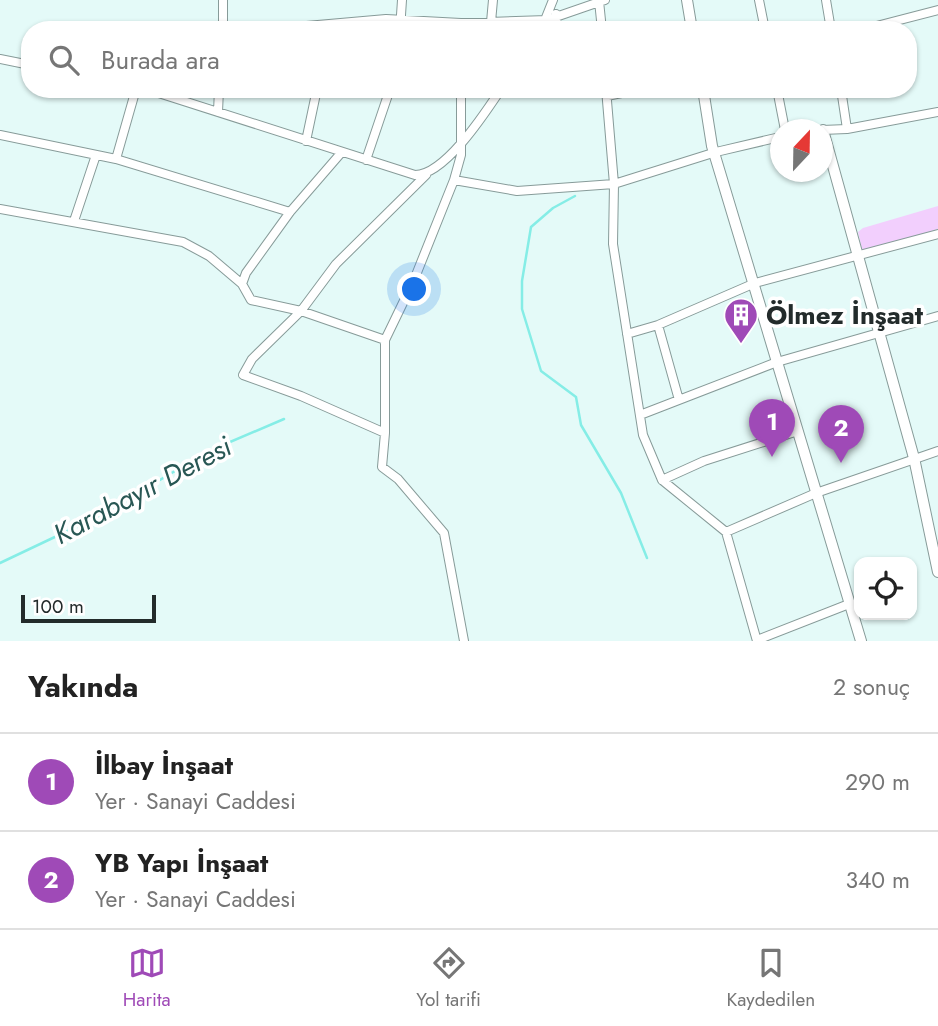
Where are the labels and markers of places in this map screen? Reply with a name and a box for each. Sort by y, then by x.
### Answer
building icon: Ölmez İnşaat [722,296,760,345]
place label: Ölmez İnşaat [766,296,924,334]
pin: 1 [749,399,795,457]
pin: 2 [818,405,864,463]

